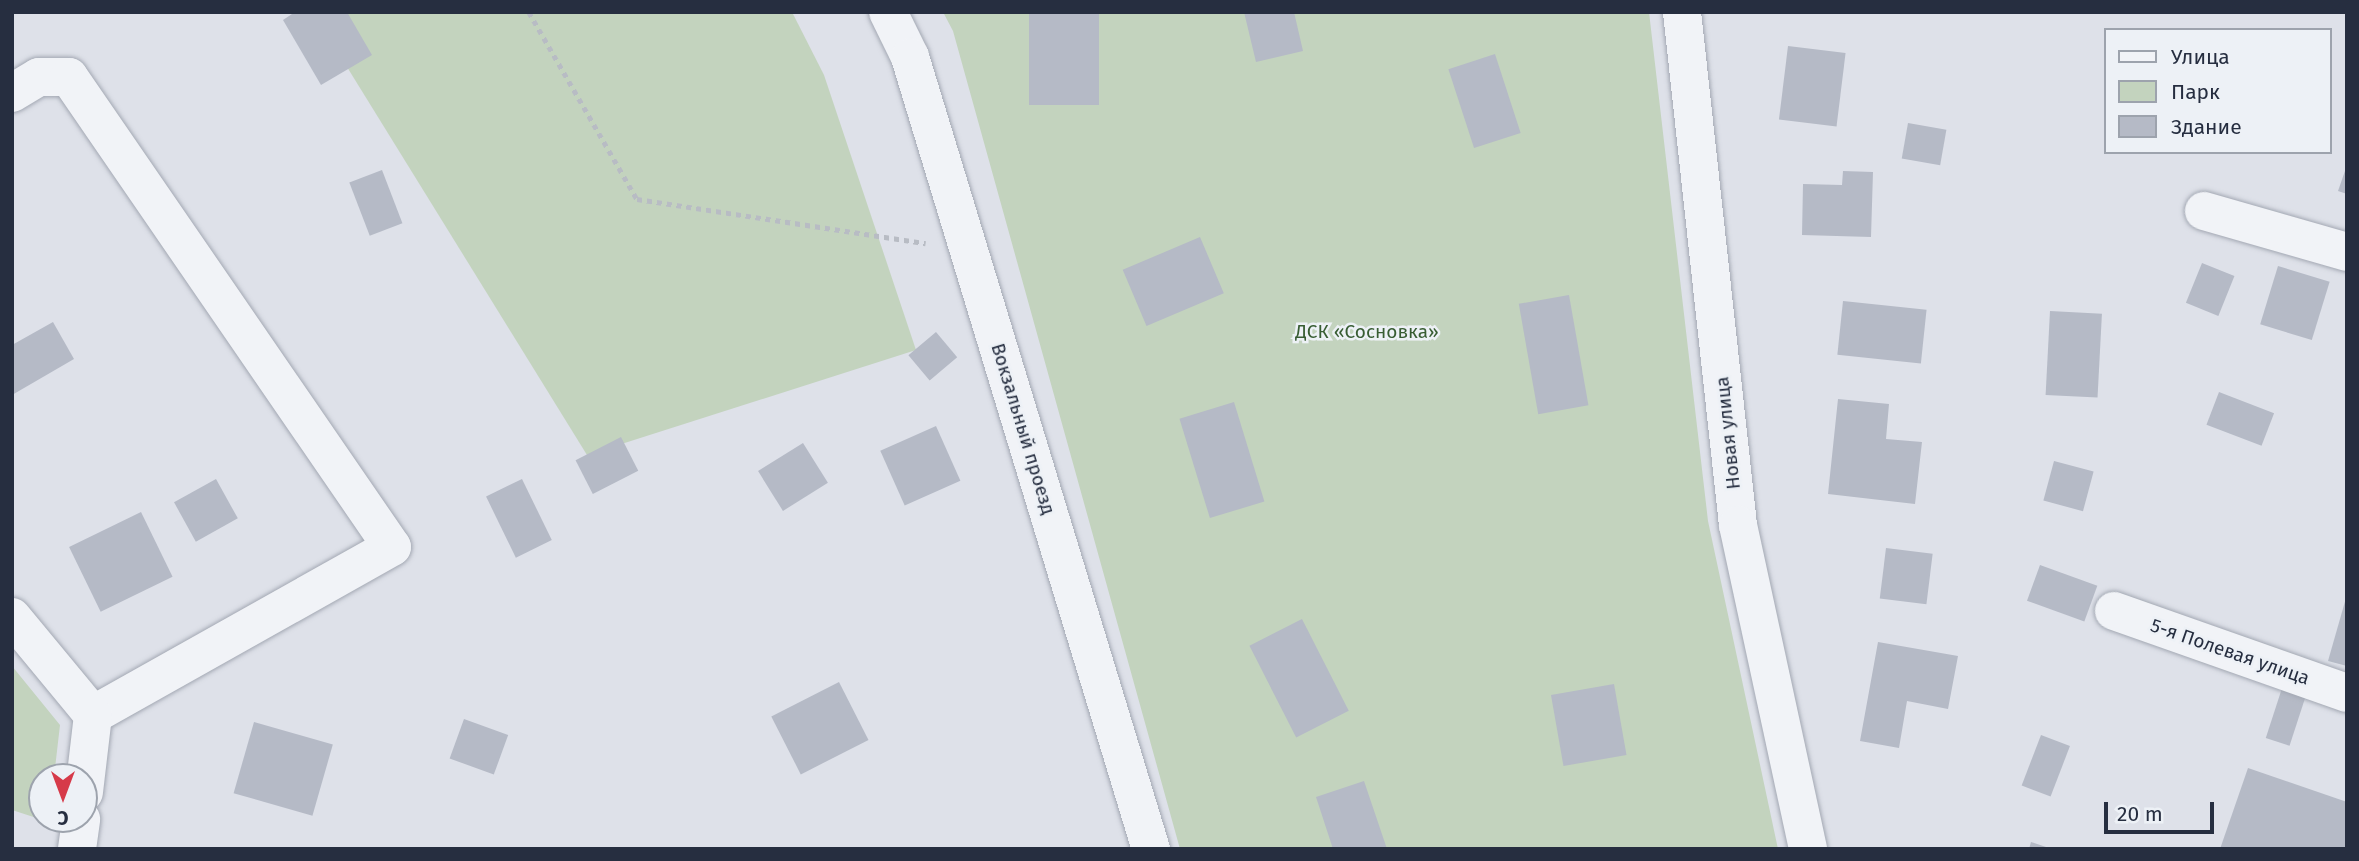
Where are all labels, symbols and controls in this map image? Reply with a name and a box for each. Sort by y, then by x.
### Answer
legend [2104,28,2331,154]
text: Улица [2171,44,2230,70]
text: Парк [2171,79,2220,105]
text: Здание [2171,114,2242,140]
park label: ДСК «Сосновка» [1295,321,1439,343]
street label: Вокзальный проезд [986,341,1060,517]
street label: Новая улица [1711,375,1745,491]
street label: 5-я Полевая улица [2147,614,2313,690]
north arrow [28,763,98,833]
scale bar [2107,788,2217,832]
text: 20 m [2117,801,2163,827]
text: С [58,806,68,829]

